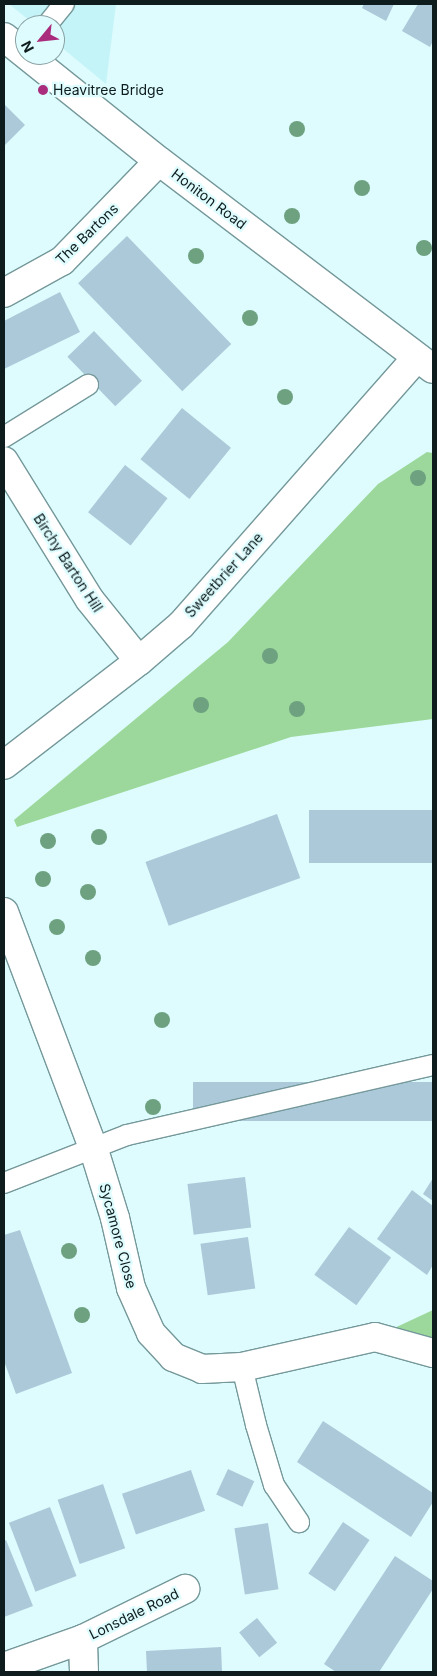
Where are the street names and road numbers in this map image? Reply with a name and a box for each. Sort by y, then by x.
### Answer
street label: Honiton Road [168,165,250,233]
street label: The Bartons [52,200,122,268]
street label: Birchy Barton Hill [30,511,106,615]
street label: Sweetbrier Lane [182,529,266,621]
street label: Sycamore Close [96,1182,140,1290]
street label: Lonsdale Road [86,1585,182,1643]

